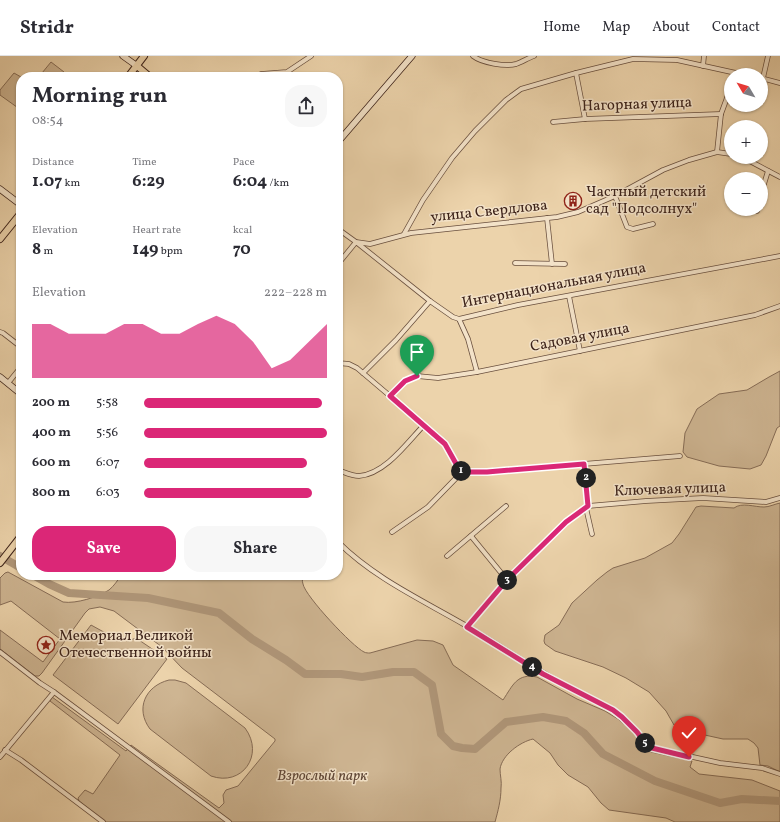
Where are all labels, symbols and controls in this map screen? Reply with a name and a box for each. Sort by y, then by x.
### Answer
text: Stridr [20,15,74,41]
text: Home [543,18,580,37]
text: Map [602,18,630,37]
text: About [652,18,690,37]
text: Contact [712,18,760,37]
north arrow [724,68,768,112]
map controls [724,68,768,216]
text: Morning run [32,81,167,112]
button: share [285,85,327,127]
street label: Нагорная улица [581,93,693,117]
text: 08:54 [32,112,64,130]
button: + [724,120,768,164]
text: Distance [32,155,74,170]
text: Time [132,155,156,170]
text: Pace [233,155,255,170]
text: 1.07 [32,170,62,193]
text: 6:29 [132,170,165,193]
text: 6:04 [233,170,267,193]
button: − [724,172,768,216]
text: km [62,176,80,191]
text: /km [267,176,289,191]
place label: Частный детский сад "Подсолнух" [586,182,706,220]
building icon: Частный детский сад "Подсолнух" [563,191,583,211]
street label: улица Свердлова [429,195,549,229]
text: Elevation [32,223,78,238]
text: Heart rate [132,223,181,238]
text: kcal [233,223,252,238]
text: 8 [32,238,41,261]
text: 149 [132,238,158,261]
text: 70 [233,238,251,261]
text: m [41,244,53,259]
text: bpm [158,244,183,259]
street label: Интернациональная улица [460,258,648,314]
text: Elevation [32,284,86,302]
text: 222–228 m [264,284,327,302]
street label: Садовая улица [528,318,632,358]
pin [400,335,434,376]
icon: arrive [406,341,428,363]
text: 200 m [32,394,70,412]
text: 5:58 [96,394,118,412]
text: 400 m [32,424,71,442]
text: 5:56 [96,424,118,442]
text: 600 m [32,454,70,472]
text: 6:07 [96,454,120,472]
pin: 1 [451,461,471,481]
text: 1 [459,463,463,478]
pin: 2 [576,468,596,488]
text: 2 [583,470,589,485]
street label: Ключевая улица [614,478,726,502]
text: 800 m [32,484,70,502]
text: 6:03 [96,484,120,502]
button: Save [32,526,176,572]
button: Share [184,526,327,572]
pin: 3 [497,570,517,590]
text: 3 [504,572,510,587]
place label: Мемориал Великой Отечественной войны [59,626,212,664]
place icon: Мемориал Великой Отечественной войны [36,635,56,655]
pin: 4 [522,657,542,677]
text: 4 [529,659,535,674]
pin [672,716,706,757]
icon: check [678,722,700,744]
pin: 5 [635,733,655,753]
text: 5 [642,735,648,750]
park label: Взрослый парк [277,766,368,787]

